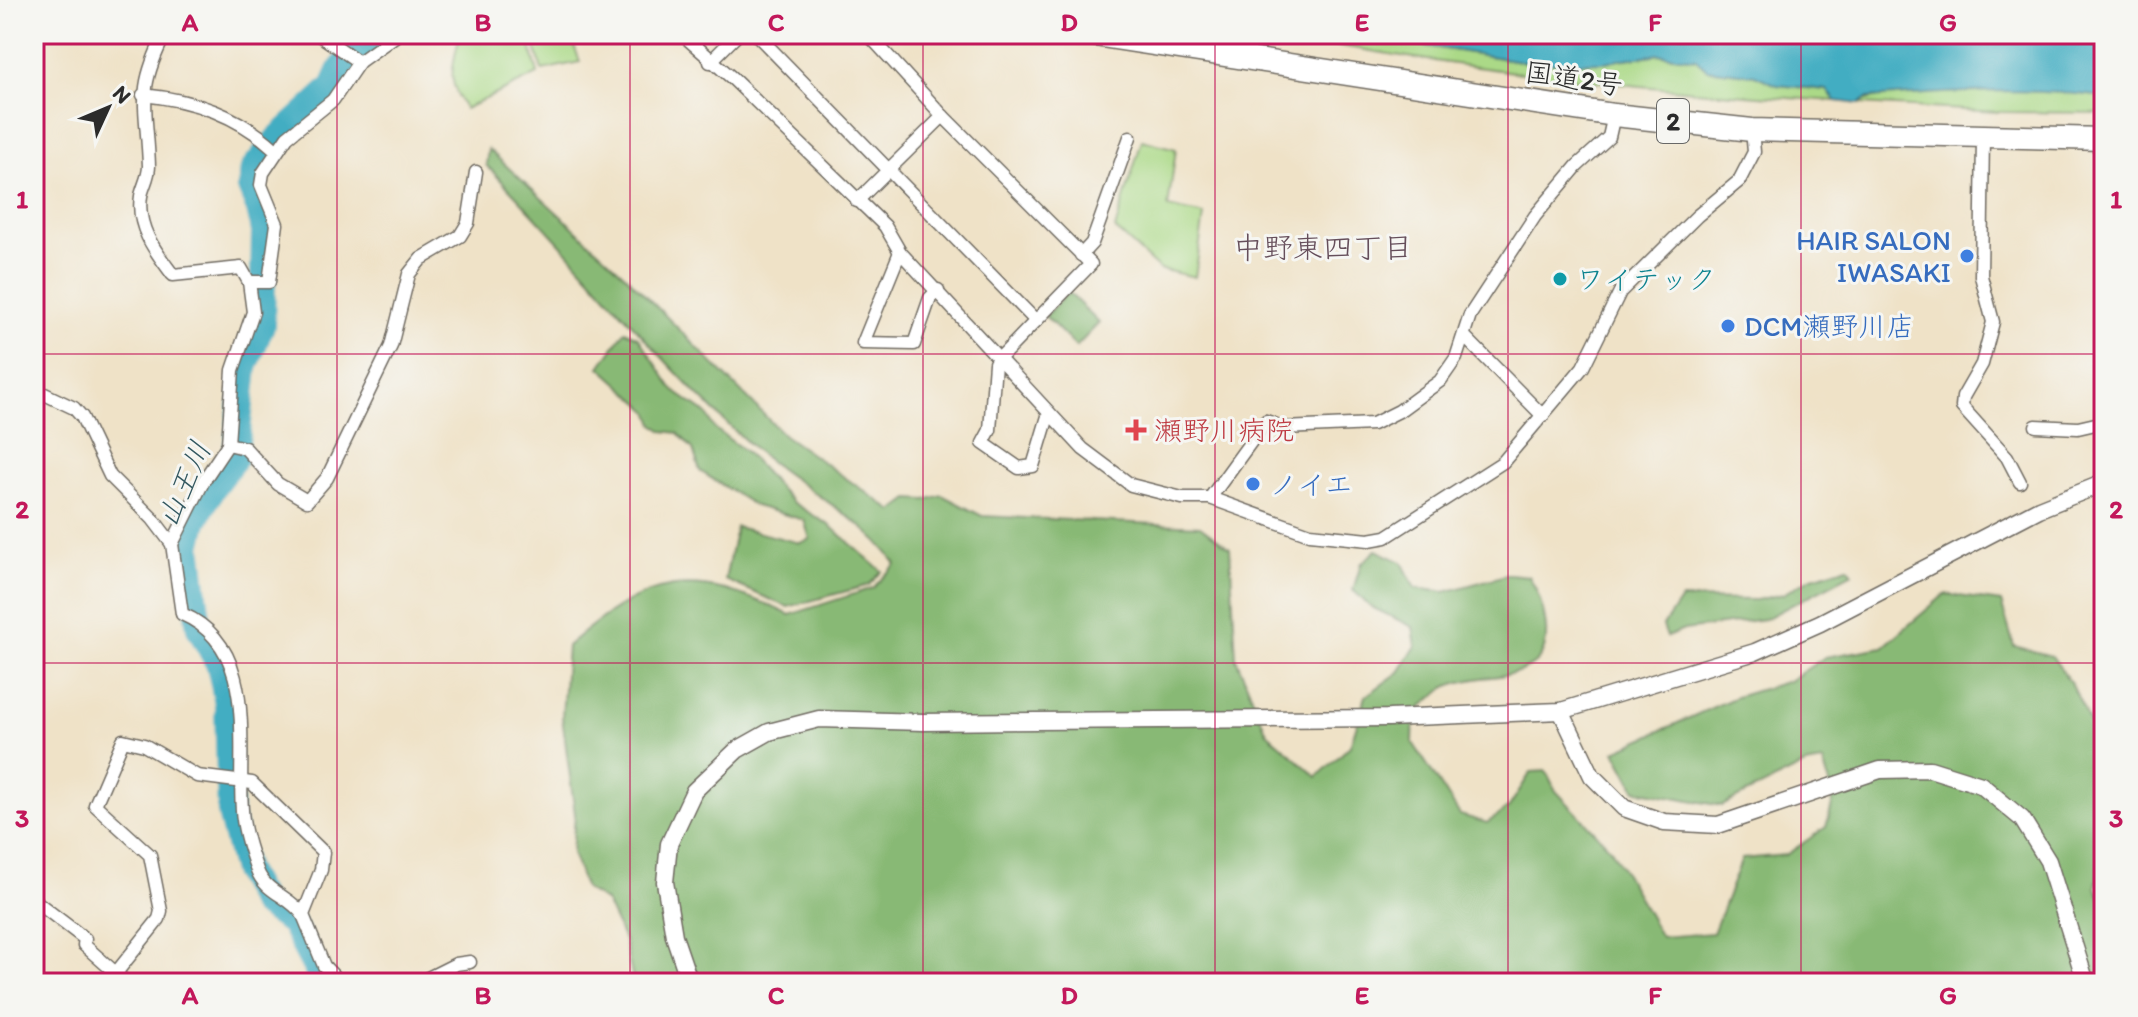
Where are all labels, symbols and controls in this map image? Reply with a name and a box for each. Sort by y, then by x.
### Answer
text: A [181,6,199,38]
text: B [475,6,492,38]
text: C [768,6,785,38]
text: D [1060,6,1078,38]
text: E [1355,6,1369,38]
text: F [1648,6,1662,38]
text: G [1939,6,1957,38]
street label: 国道2号 [1523,54,1625,102]
north arrow [68,68,148,148]
text: N [107,80,137,109]
road number: 2 [1657,99,1689,143]
text: 1 [16,183,28,215]
text: 1 [2110,183,2122,215]
place label: HAIR SALON IWASAKI [1796,223,1951,289]
district label: 中野東四丁目 [1233,229,1413,266]
marker: HAIR SALON IWASAKI [1958,247,1976,265]
place label: ワイテック [1576,262,1716,296]
marker: ワイテック [1551,270,1569,288]
place label: DCM瀬野川店 [1744,309,1914,343]
marker: DCM瀬野川店 [1719,317,1737,335]
place label: 瀬野川病院 [1154,413,1294,447]
marker: 瀬野川病院 [1125,419,1147,441]
water label: 山王川 [148,435,219,532]
place label: ノイエ [1269,467,1353,501]
marker: ノイエ [1244,475,1262,493]
text: 2 [15,493,29,525]
text: 2 [2109,493,2123,525]
text: 3 [15,802,29,834]
text: 3 [2109,802,2123,834]
text: A [181,979,199,1011]
text: B [475,979,492,1011]
text: C [768,979,785,1011]
text: D [1060,979,1078,1011]
text: E [1355,979,1369,1011]
text: F [1648,979,1662,1011]
text: G [1939,979,1957,1011]

